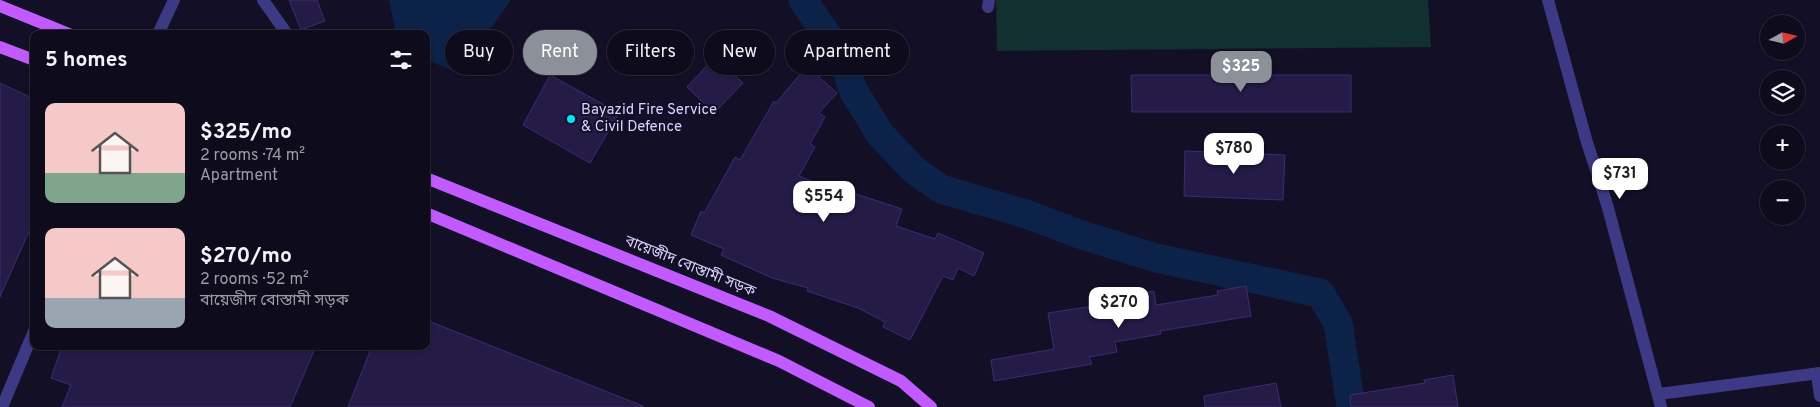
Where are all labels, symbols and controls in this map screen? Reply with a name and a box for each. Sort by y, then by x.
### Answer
north arrow [1760,15,1805,60]
map controls [1760,15,1805,225]
chip: Buy [445,30,513,75]
chip: Rent [523,30,597,75]
chip: Filters [607,30,694,75]
chip: New [704,30,775,75]
chip: Apartment [785,30,909,75]
icon: filters [387,46,415,74]
text: 5 homes [45,47,128,74]
pin: $325 [1211,51,1271,93]
text: $325 [1222,57,1260,77]
button: layers [1760,70,1805,115]
place label: Bayazid Fire Service & Civil Defence [581,101,717,137]
marker: Bayazid Fire Service & Civil Defence [565,113,577,125]
text: $325/mo [200,119,292,146]
icon: home [85,123,145,183]
button: + [1760,125,1805,170]
pin: $780 [1204,132,1264,175]
text: $780 [1215,139,1253,159]
text: 2 rooms · 74 m² [200,146,305,166]
pin: $731 [1590,158,1650,200]
text: $731 [1603,164,1637,184]
text: Apartment [200,166,278,186]
pin: $554 [794,180,854,223]
button: − [1760,180,1805,225]
text: $554 [804,187,844,207]
street label: বায়েজীদ বোস্তামী সড়ক [621,232,759,302]
text: $270/mo [200,243,292,270]
icon: home [85,248,145,308]
text: 2 rooms · 52 m² [200,270,309,290]
pin: $270 [1089,286,1149,329]
text: বায়েজীদ বোস্তামী সড়ক [200,291,349,311]
text: $270 [1100,293,1138,313]

